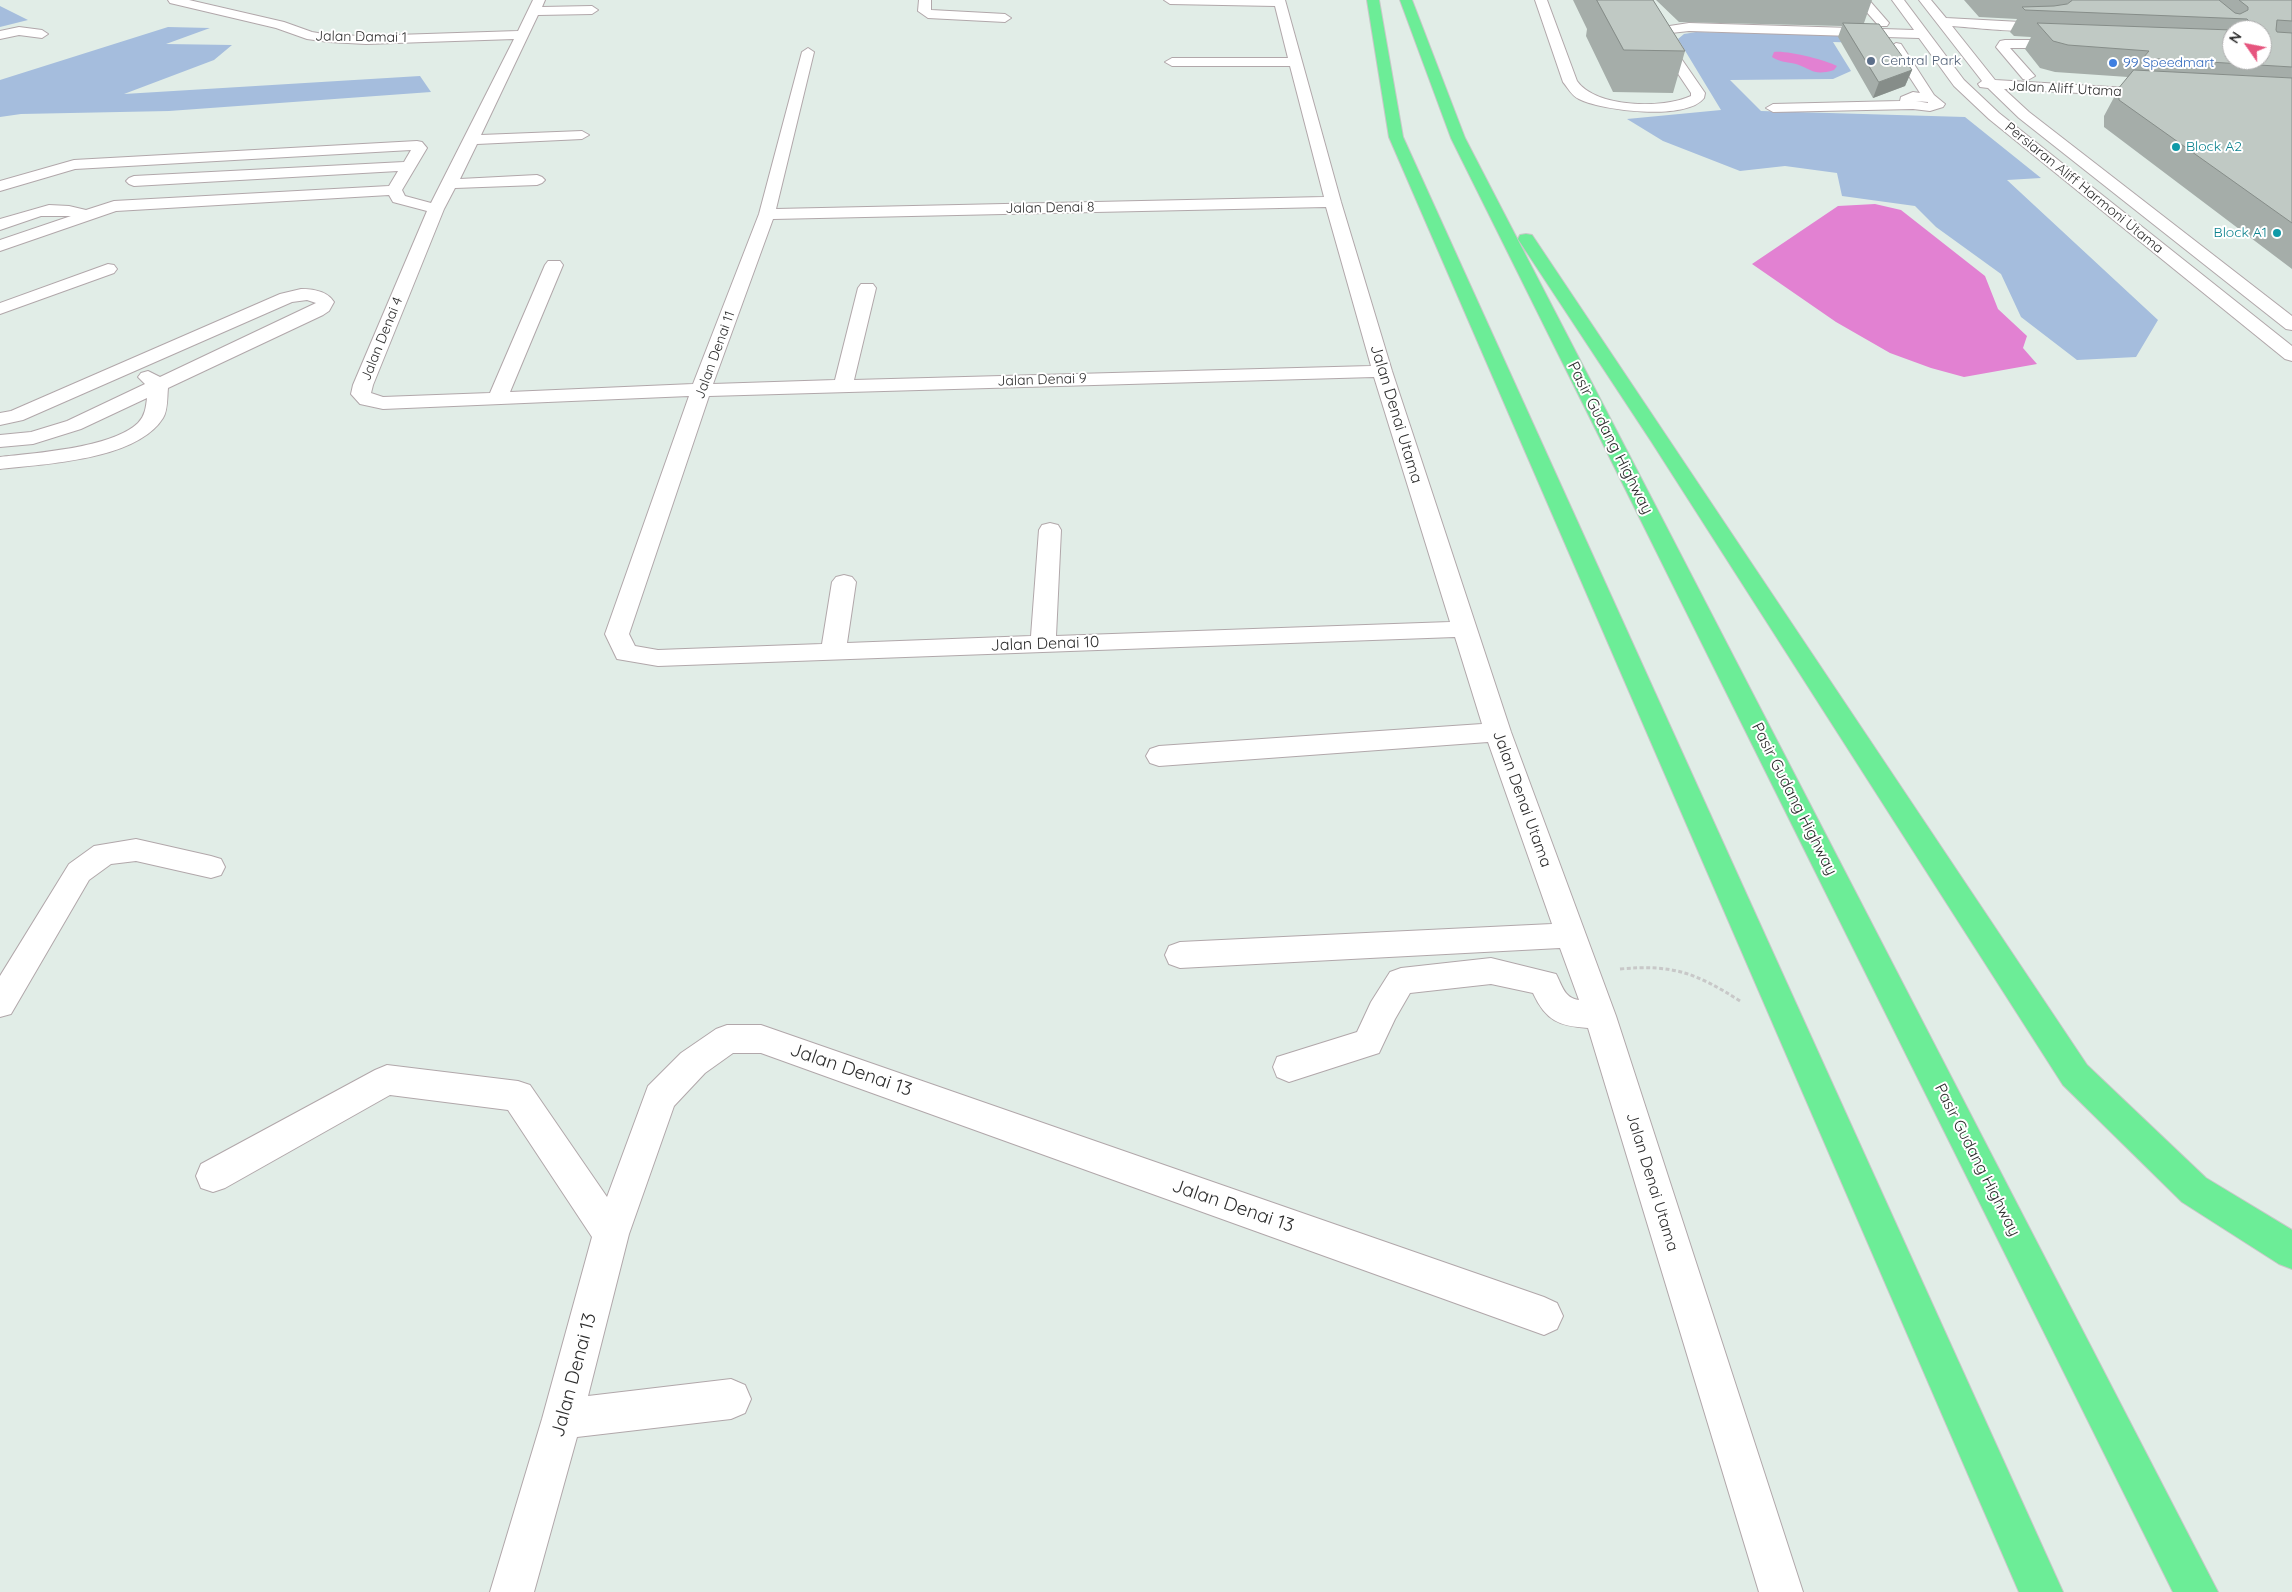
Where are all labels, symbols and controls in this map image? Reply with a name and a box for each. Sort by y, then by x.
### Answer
north arrow [2222,20,2272,70]
street label: Jalan Damai 1 [315,28,407,46]
text: N [2225,28,2246,47]
place label: Central Park [1881,53,1961,69]
marker: Central Park [1865,55,1877,67]
place label: 99 Speedmart [2123,55,2214,71]
marker: 99 Speedmart [2107,57,2119,69]
street label: Jalan Aliff Utama [2008,78,2122,100]
street label: Persiaran Aliff Harmoni Utama [2001,119,2167,257]
place label: Block A2 [2186,139,2242,155]
marker: Block A2 [2170,141,2182,153]
street label: Jalan Denai 8 [1005,199,1095,217]
place label: Block A1 [2214,225,2267,241]
marker: Block A1 [2271,227,2283,239]
street label: Jalan Denai 4 [358,295,406,383]
street label: Jalan Denai 11 [691,309,739,401]
street label: Jalan Denai Utama [1366,342,1426,486]
street label: Pasir Gudang Highway [1563,358,1657,518]
street label: Jalan Denai 9 [997,370,1087,390]
street label: Jalan Denai 10 [990,633,1100,655]
street label: Pasir Gudang Highway [1747,719,1841,879]
street label: Jalan Denai Utama [1488,728,1556,870]
street label: Jalan Denai 13 [787,1038,915,1102]
street label: Pasir Gudang Highway [1930,1080,2024,1240]
street label: Jalan Denai Utama [1622,1110,1682,1254]
street label: Jalan Denai 13 [1169,1174,1297,1238]
street label: Jalan Denai 13 [546,1310,602,1440]

